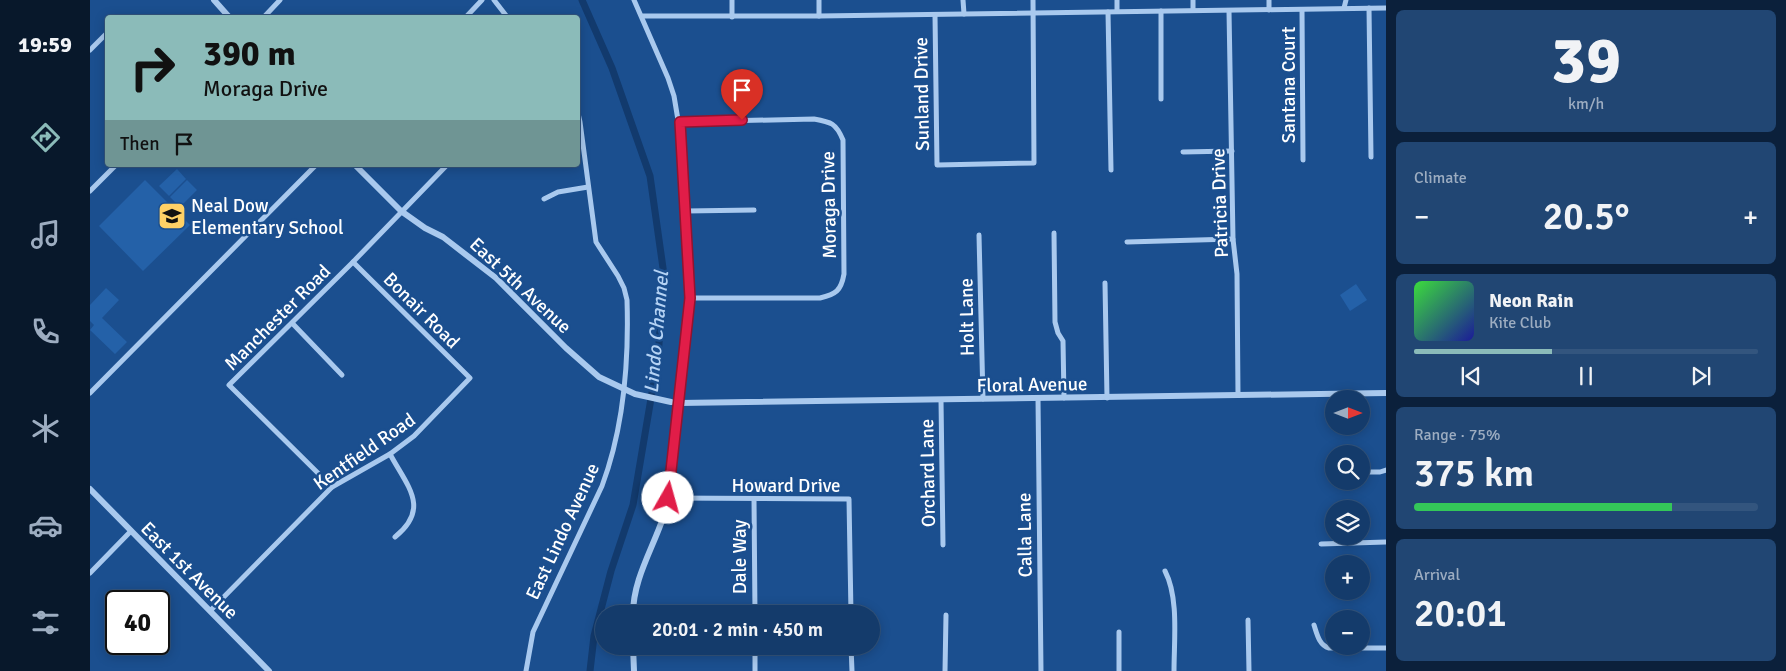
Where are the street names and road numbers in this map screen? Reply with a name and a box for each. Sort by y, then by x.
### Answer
street label: Santana Court [1277,26,1301,143]
street label: Sunland Drive [909,37,935,151]
street label: Patricia Drive [1206,148,1234,258]
street label: Moraga Drive [816,151,842,259]
street label: East 5th Avenue [464,233,576,339]
street label: Manchester Road [220,260,336,376]
street label: Bonair Road [378,267,465,354]
street label: Holt Lane [954,278,980,356]
street label: Floral Avenue [976,372,1088,398]
street label: Kentfield Road [309,408,420,496]
street label: Orchard Lane [915,419,941,527]
street label: East Lindo Avenue [521,459,605,604]
street label: Howard Drive [731,474,841,498]
street label: Calla Lane [1012,492,1038,578]
street label: East 1st Avenue [135,517,243,625]
street label: Dale Way [728,520,752,594]

